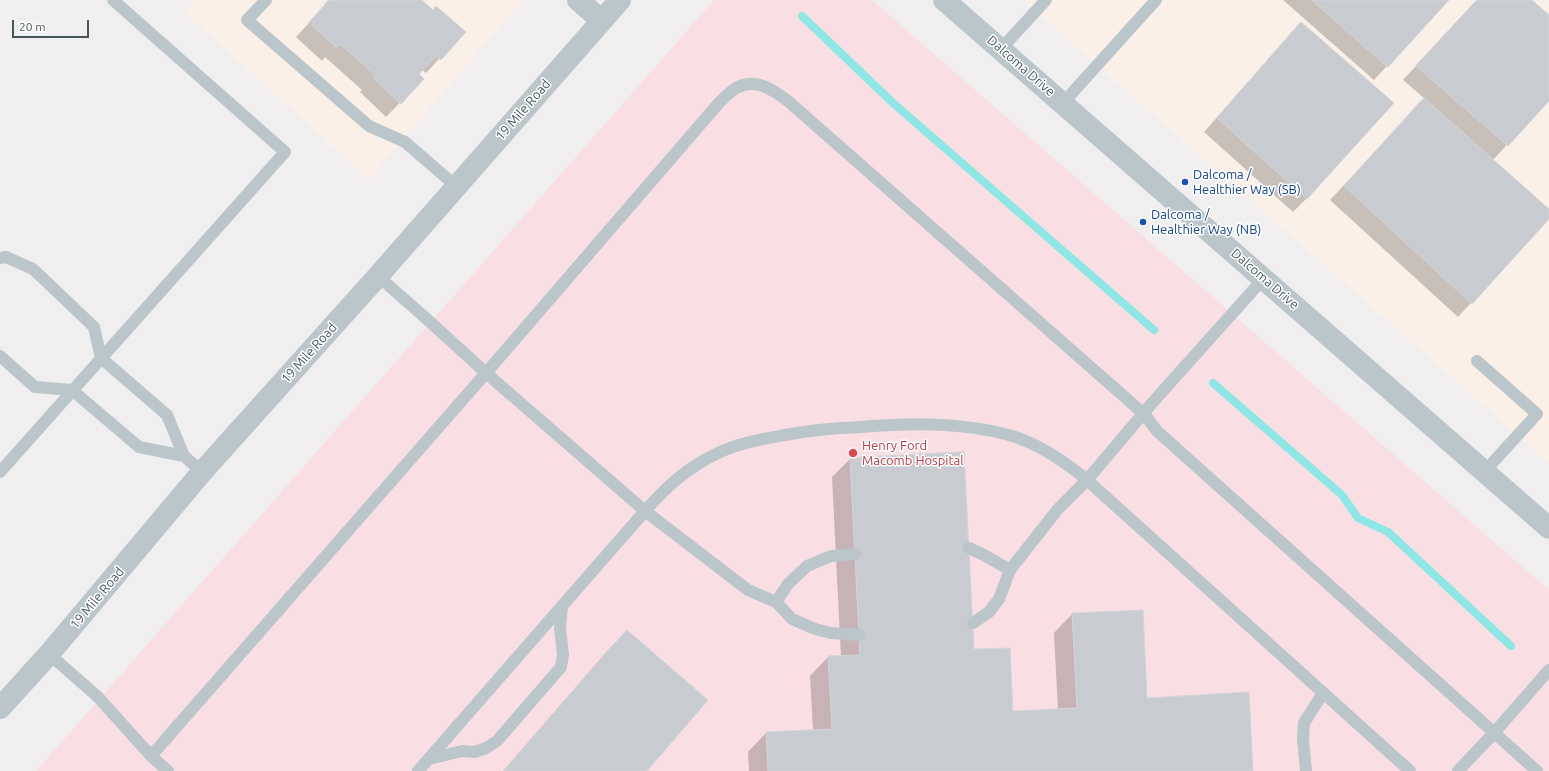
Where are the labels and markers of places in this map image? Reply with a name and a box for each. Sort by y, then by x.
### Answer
place label: Dalcoma / Healthier Way (SB) [1193,167,1301,198]
marker: Dalcoma / Healthier Way (SB) [1180,177,1190,187]
place label: Dalcoma / Healthier Way (NB) [1151,207,1261,238]
marker: Dalcoma / Healthier Way (NB) [1138,217,1148,227]
place label: Henry Ford Macomb Hospital [862,438,964,469]
marker: Henry Ford Macomb Hospital [847,447,859,459]

